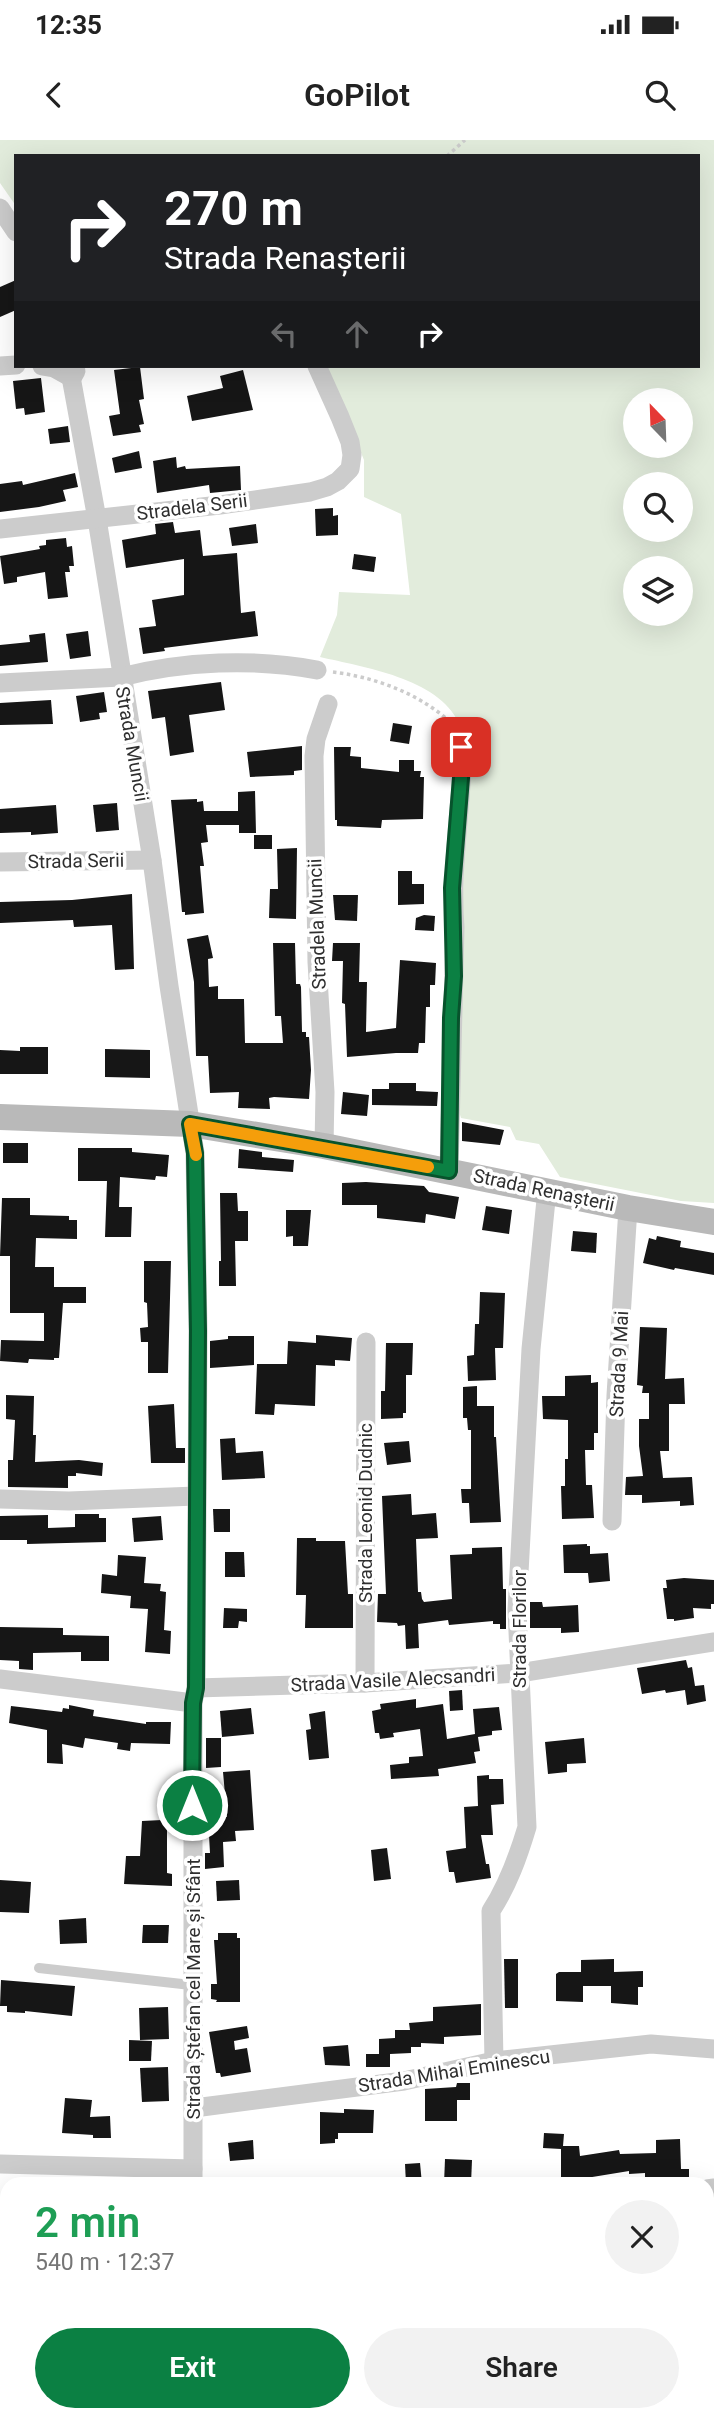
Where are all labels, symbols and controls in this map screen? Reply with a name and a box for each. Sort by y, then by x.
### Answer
text: 12:35 [35,10,102,40]
icon: back [35,76,73,114]
text: GoPilot [304,76,410,114]
icon: search [641,76,679,114]
text: 270 m [164,180,303,237]
icon: right [49,182,140,273]
text: Strada Renașterii [164,239,407,277]
icon: left [265,315,303,353]
icon: ahead [338,315,376,353]
icon: right [411,315,449,353]
north arrow [623,388,693,458]
map controls [623,388,693,626]
button: search [623,472,693,542]
street label: Stradela Serii [135,489,249,525]
button: layers [623,556,693,626]
street label: Strada Muncii [111,685,153,803]
pin [431,717,491,777]
icon: arrive [442,728,480,766]
street label: Strada Serii [27,849,125,873]
street label: Stradela Muncii [303,858,331,990]
street label: Strada Renașterii [471,1164,617,1216]
street label: Strada 9 Mai [605,1310,633,1418]
street label: Strada Leonid Dudnic [354,1423,377,1603]
street label: Strada Florilor [508,1569,531,1688]
street label: Strada Vasile Alecsandri [290,1663,496,1697]
position arrow [155,1768,229,1842]
street label: Strada Ștefan cel Mare și Sfânt [182,1859,205,2119]
street label: Strada Mihai Eminescu [356,2044,552,2098]
text: 2 min [35,2198,140,2247]
button: close [605,2200,679,2274]
text: 540 m · 12:37 [35,2249,174,2276]
button: Exit [35,2328,350,2408]
button: Share [364,2328,679,2408]

